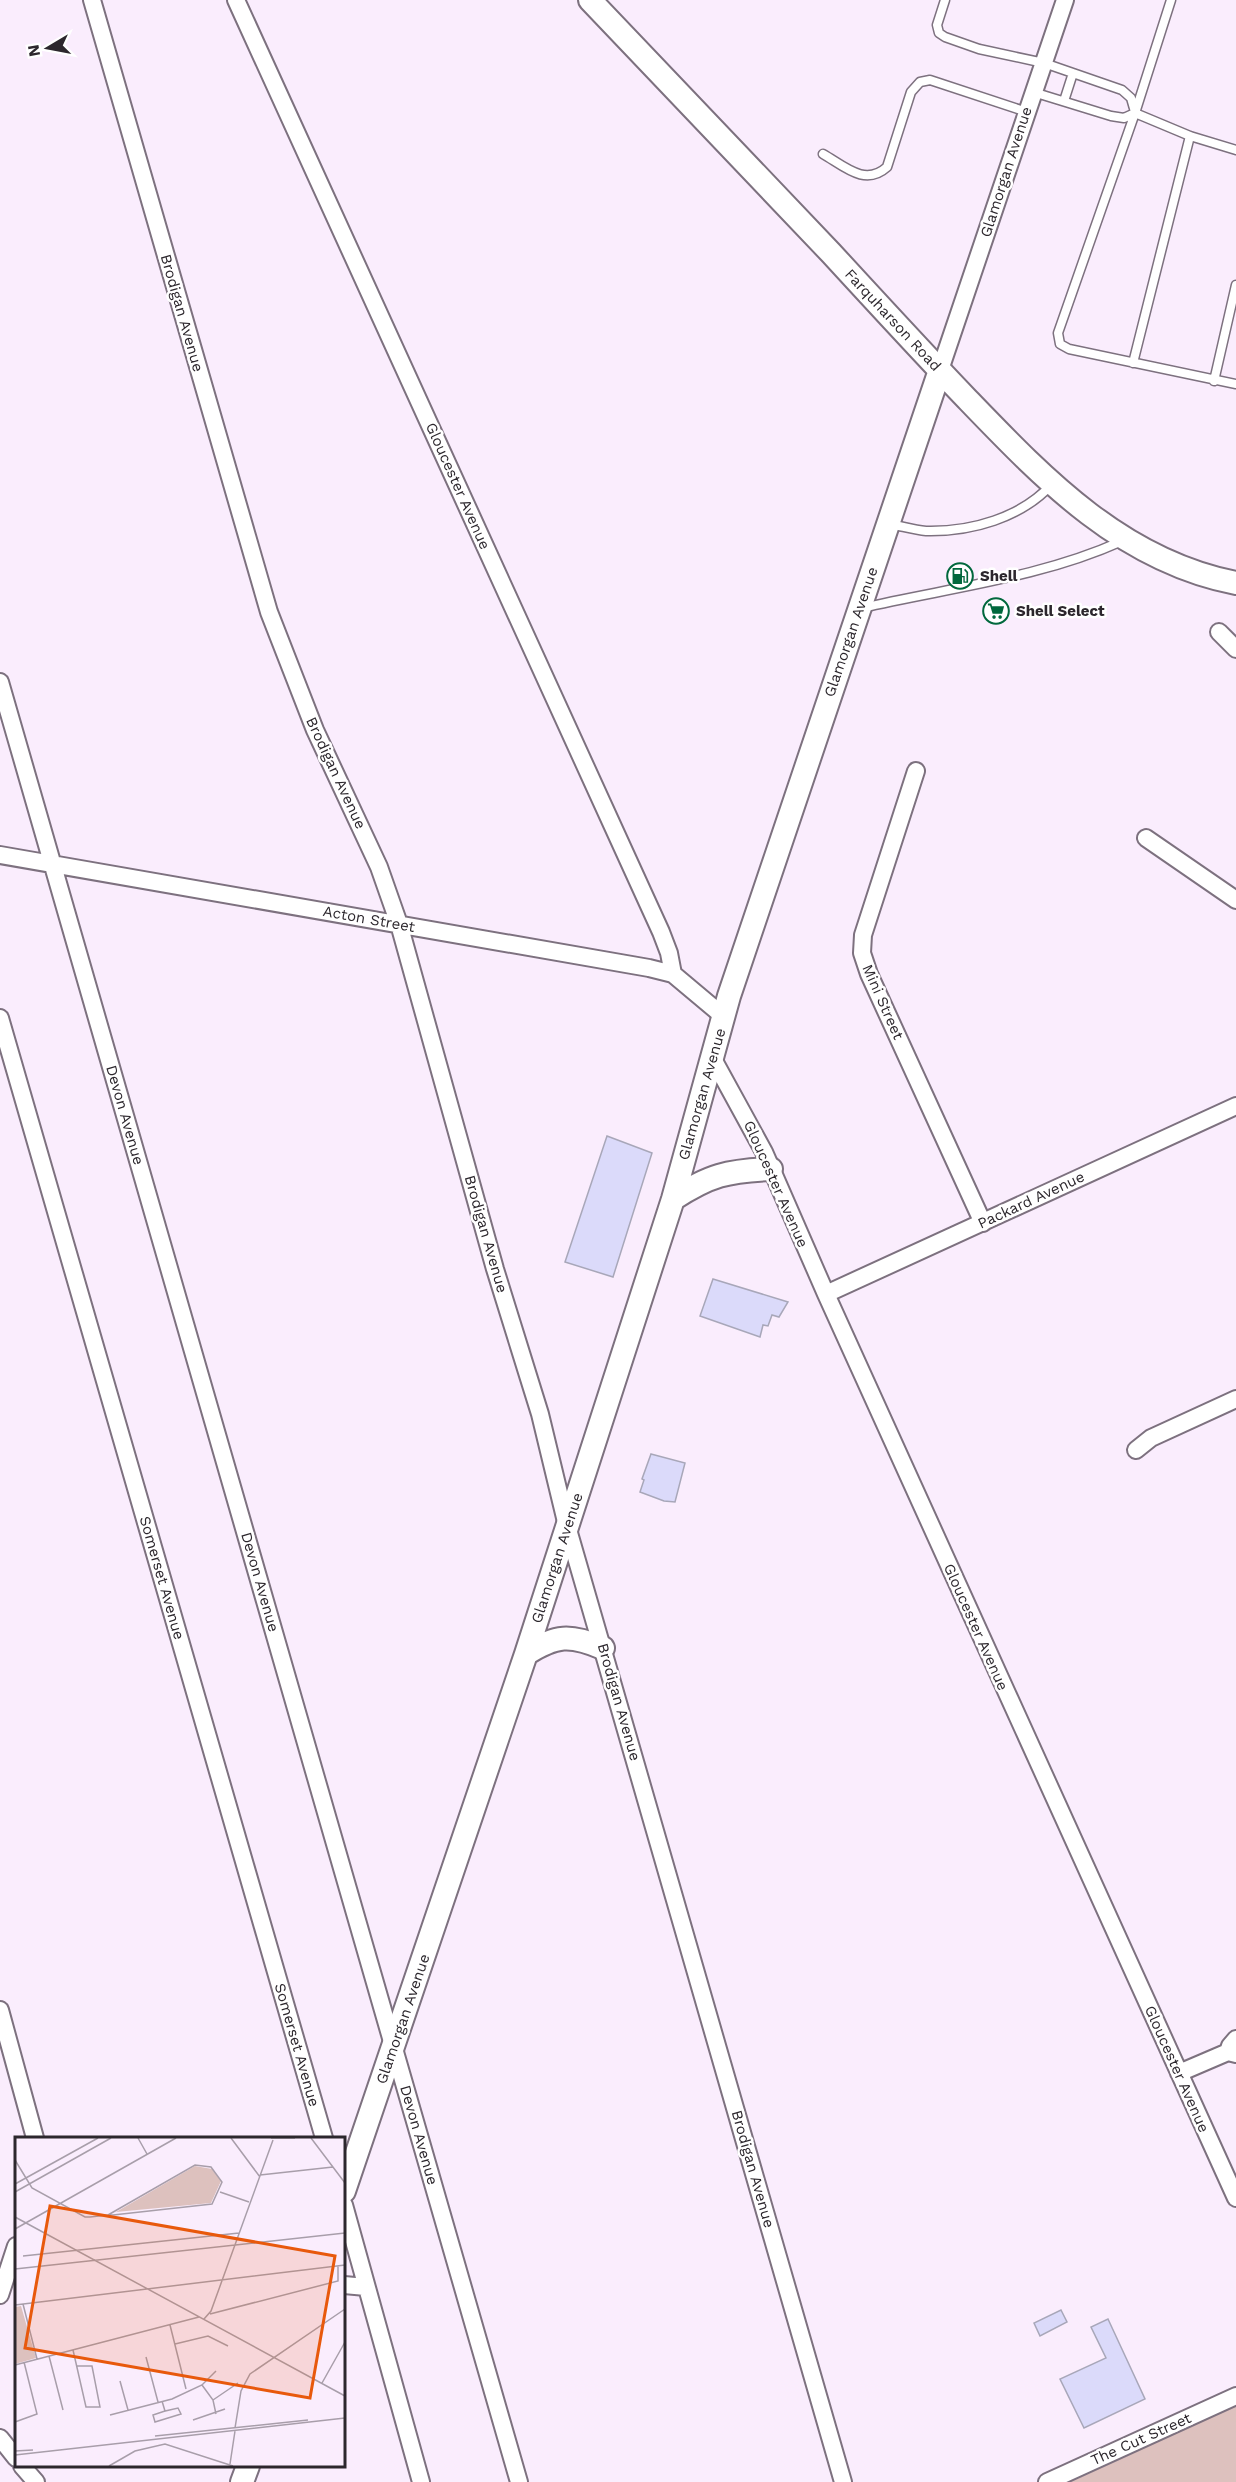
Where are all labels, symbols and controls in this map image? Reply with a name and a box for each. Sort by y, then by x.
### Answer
north arrow [18,18,78,78]
text: N [23,43,44,58]
street label: Glamorgan Avenue [976,104,1036,240]
street label: Brodigan Avenue [157,252,207,374]
street label: Farquharson Road [841,265,945,375]
street label: Gloucester Avenue [422,420,494,552]
fuel station icon: Shell [945,561,975,591]
street label: Glamorgan Avenue [820,565,882,699]
place label: Shell [980,567,1018,585]
supermarket icon: Shell Select [981,596,1011,626]
place label: Shell Select [1016,602,1105,620]
street label: Brodigan Avenue [302,714,370,832]
street label: Acton Street [322,902,417,936]
street label: Mini Street [858,962,908,1043]
street label: Glamorgan Avenue [675,1026,729,1162]
street label: Devon Avenue [102,1063,148,1167]
street label: Gloucester Avenue [740,1118,812,1250]
street label: Packard Avenue [975,1167,1087,1233]
street label: Brodigan Avenue [461,1173,511,1295]
street label: Glamorgan Avenue [527,1490,587,1626]
street label: Somerset Avenue [136,1514,188,1642]
street label: Devon Avenue [237,1530,283,1634]
street label: Gloucester Avenue [940,1561,1012,1693]
street label: Brodigan Avenue [594,1641,644,1763]
street label: Glamorgan Avenue [372,1952,434,2086]
street label: Somerset Avenue [271,1981,323,2109]
street label: Gloucester Avenue [1141,2003,1213,2135]
street label: Devon Avenue [396,2083,442,2187]
street label: Brodigan Avenue [728,2108,778,2230]
inset map [15,2137,345,2467]
street label: The Cut Street [1088,2409,1195,2469]

